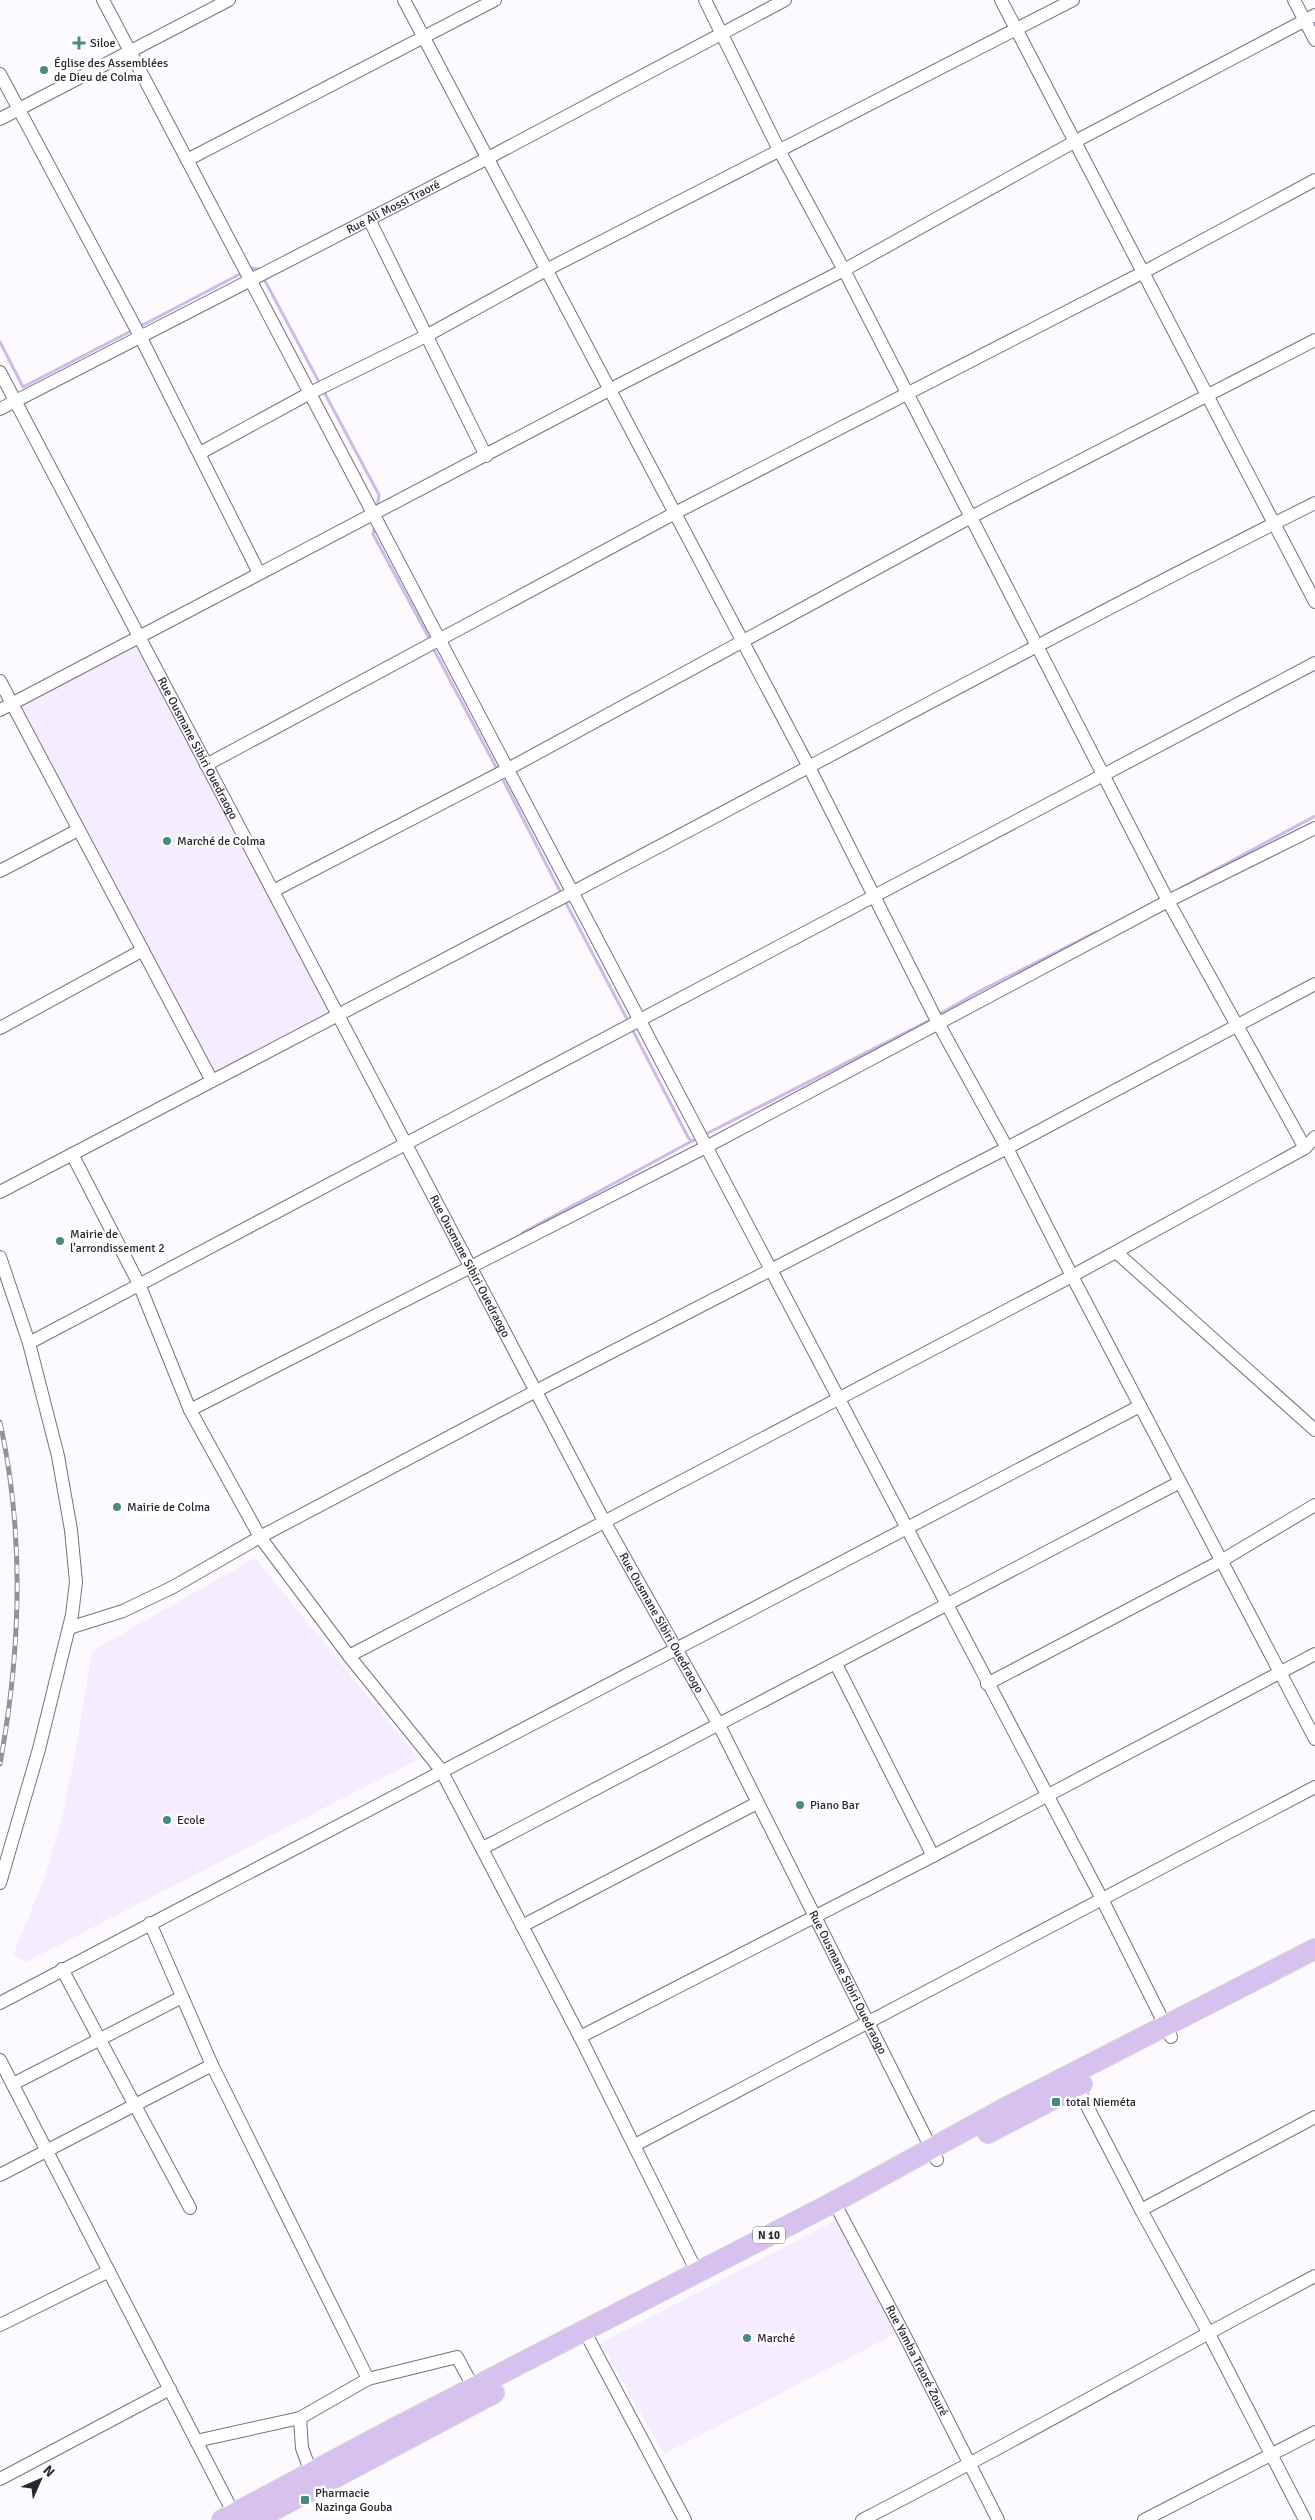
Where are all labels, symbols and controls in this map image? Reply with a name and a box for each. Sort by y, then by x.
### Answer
marker: Siloe [72,36,86,50]
place label: Siloe [90,36,116,51]
place label: Église des Assemblées de Dieu de Colma [54,56,168,85]
marker: Église des Assemblées de Dieu de Colma [38,64,50,76]
street label: Rue Ali Mossi Traoré [344,177,442,237]
street label: Rue Ousmane Sibiri Ouedraogo [154,674,241,822]
place label: Marché de Colma [177,834,265,849]
marker: Marché de Colma [161,835,173,847]
street label: Rue Ousmane Sibiri Ouedraogo [426,1192,514,1340]
place label: Mairie de l'arrondissement 2 [70,1227,165,1256]
marker: Mairie de l'arrondissement 2 [54,1235,66,1247]
place label: Mairie de Colma [127,1500,210,1515]
marker: Mairie de Colma [111,1501,123,1513]
street label: Rue Ousmane Sibiri Ouedraogo [616,1550,707,1696]
place label: Piano Bar [810,1798,860,1813]
marker: Piano Bar [794,1799,806,1811]
place label: Ecole [177,1813,205,1828]
marker: Ecole [161,1814,173,1826]
street label: Rue Ousmane Sibiri Ouedraogo [806,1908,890,2057]
place label: total Nieméta [1066,2095,1136,2110]
marker: total Nieméta [1050,2096,1062,2108]
road number: N 10 [753,2226,785,2244]
street label: Rue Yamba Traoré Zouré [882,2302,952,2419]
place label: Marché [757,2331,795,2346]
marker: Marché [741,2332,753,2344]
north arrow [15,2455,65,2505]
text: N [39,2462,58,2481]
place label: Pharmacie Nazinga Gouba [315,2486,392,2515]
marker: Pharmacie Nazinga Gouba [299,2494,311,2506]

